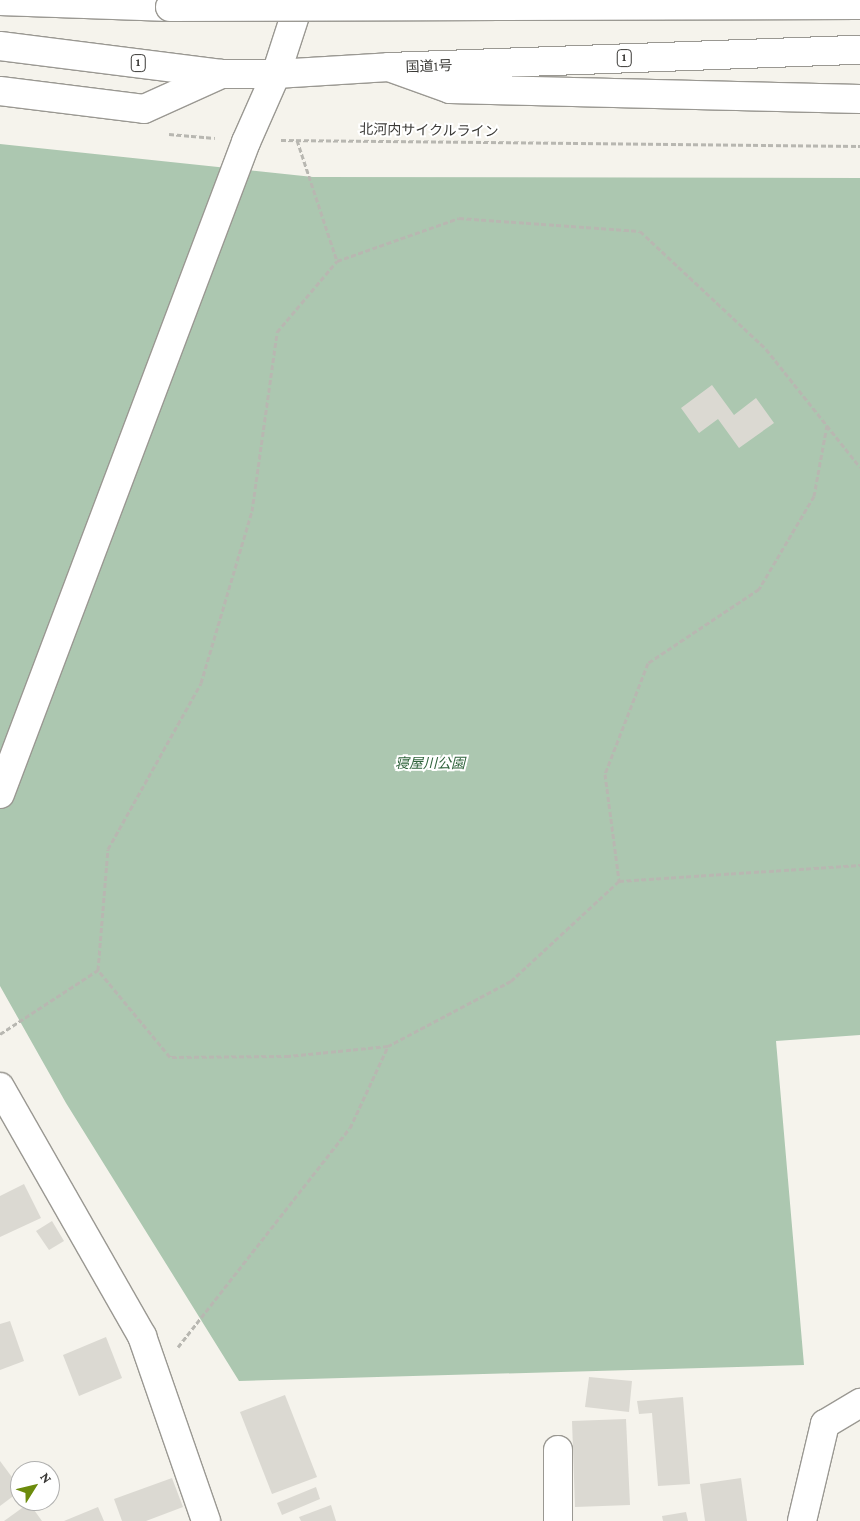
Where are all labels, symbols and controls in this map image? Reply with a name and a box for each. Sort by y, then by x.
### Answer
road number: 1 [616,48,632,68]
road number: 1 [130,54,146,72]
street label: 国道1号 [405,57,453,75]
street label: 北河内サイクルライン [359,120,499,140]
park label: 寝屋川公園 [395,755,465,771]
north arrow [10,1461,60,1511]
text: N [37,1469,56,1486]

